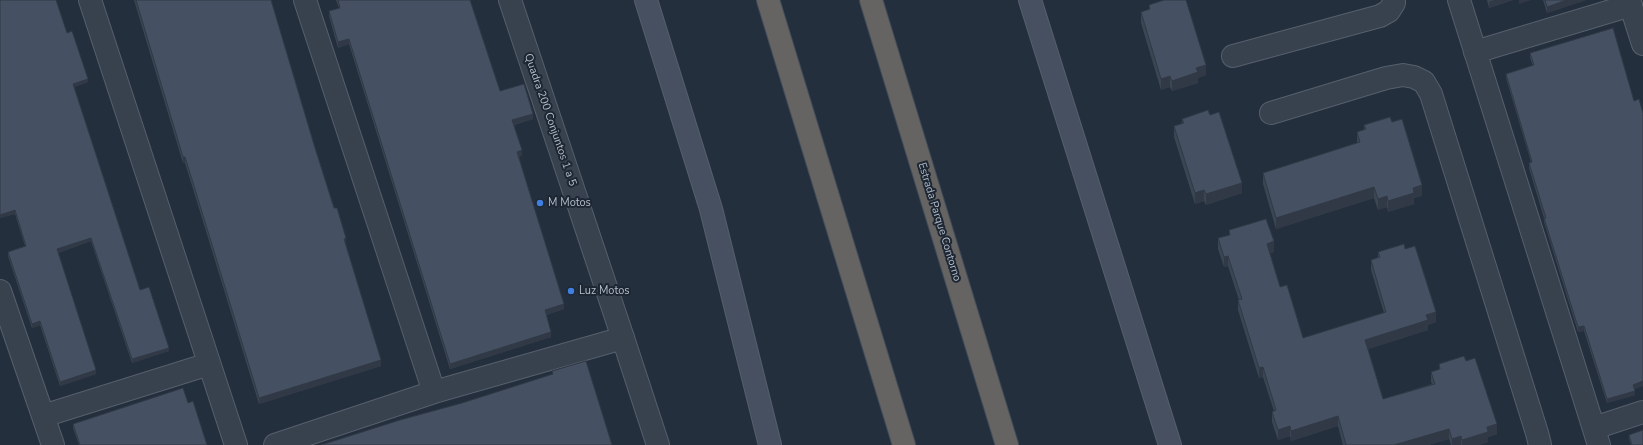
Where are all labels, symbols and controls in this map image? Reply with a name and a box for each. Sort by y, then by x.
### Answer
street label: Quadra 200 Conjuntos 1 a 5 [521,52,579,188]
street label: Estrada Parque Contorno [915,161,963,283]
place label: M Motos [548,196,591,210]
marker: M Motos [535,198,545,208]
place label: Luz Motos [579,284,630,298]
marker: Luz Motos [566,286,576,296]

